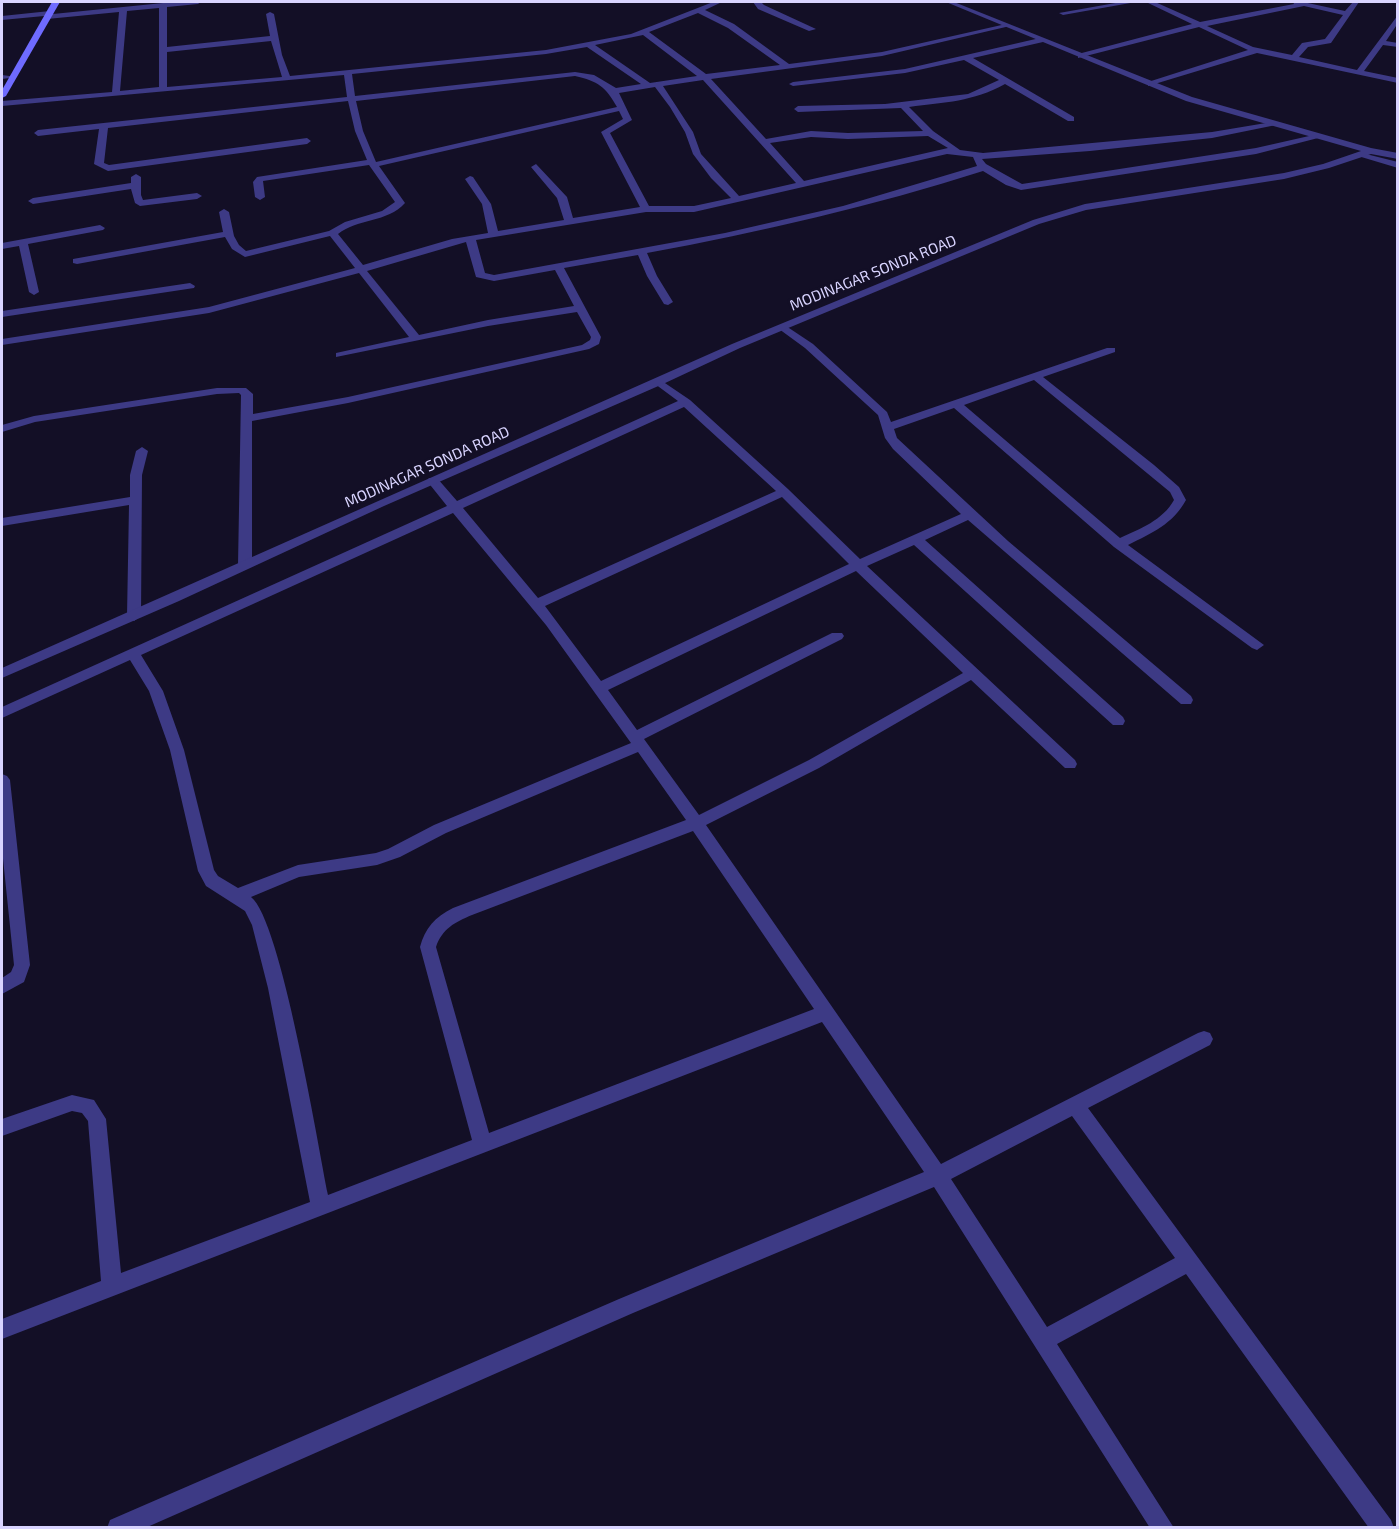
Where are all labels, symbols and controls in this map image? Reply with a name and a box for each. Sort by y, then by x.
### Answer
street label: MODINAGAR SONDA ROAD [787,231,959,315]
street label: MODINAGAR SONDA ROAD [342,423,512,511]

